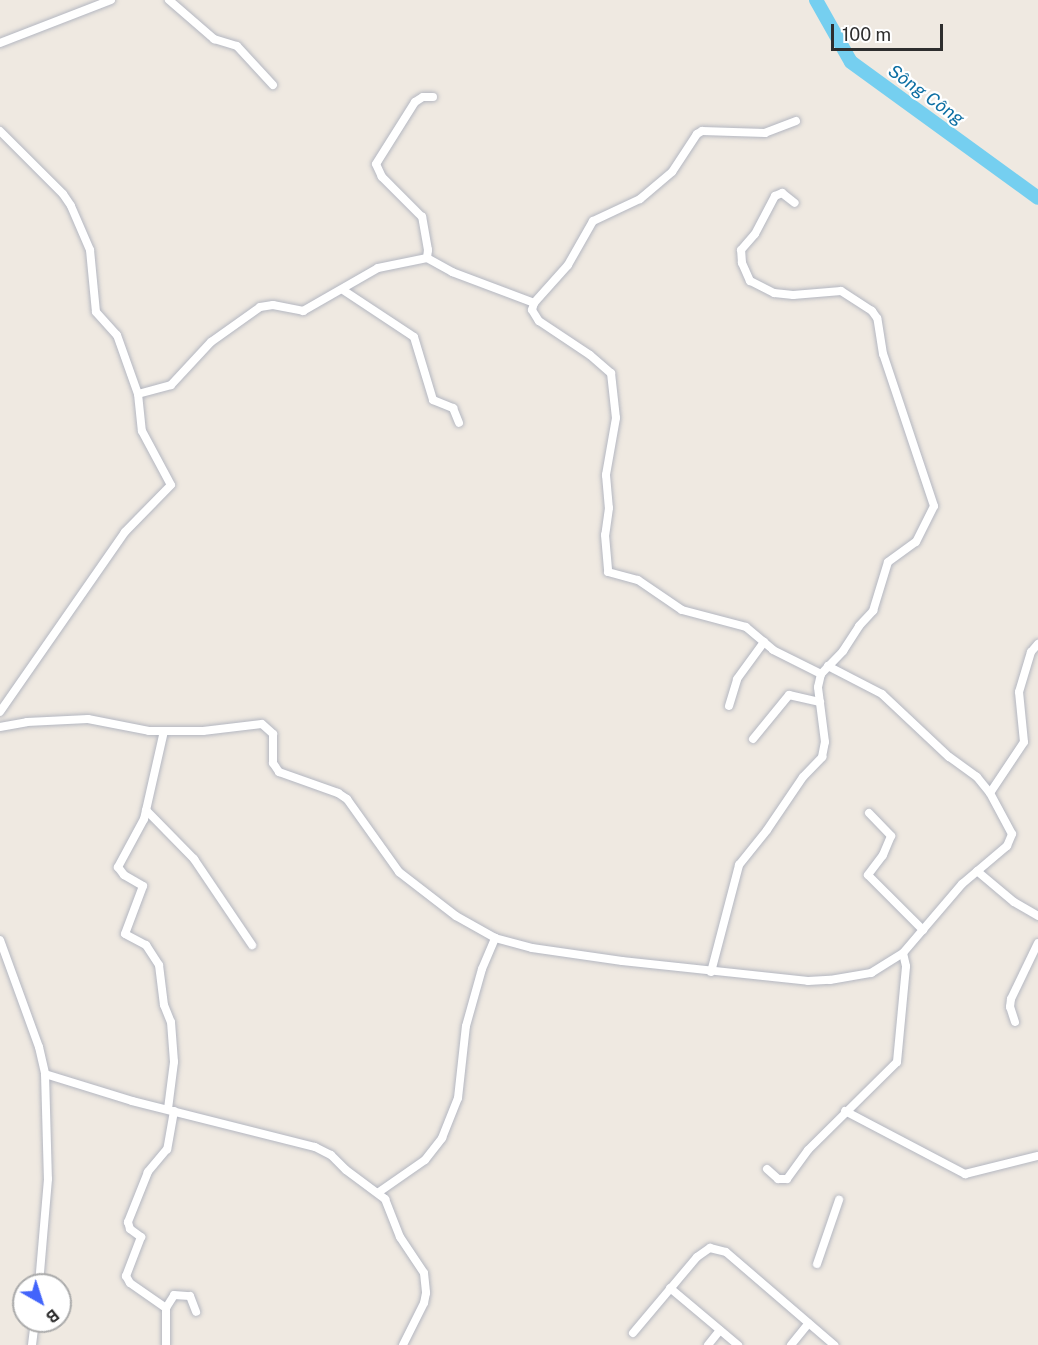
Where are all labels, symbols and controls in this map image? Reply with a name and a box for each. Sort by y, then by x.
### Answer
scale bar [834,12,946,50]
text: 100 m [842,24,891,45]
water label: Sông Công [884,60,968,130]
north arrow [12,1273,72,1333]
text: B [42,1305,63,1327]

